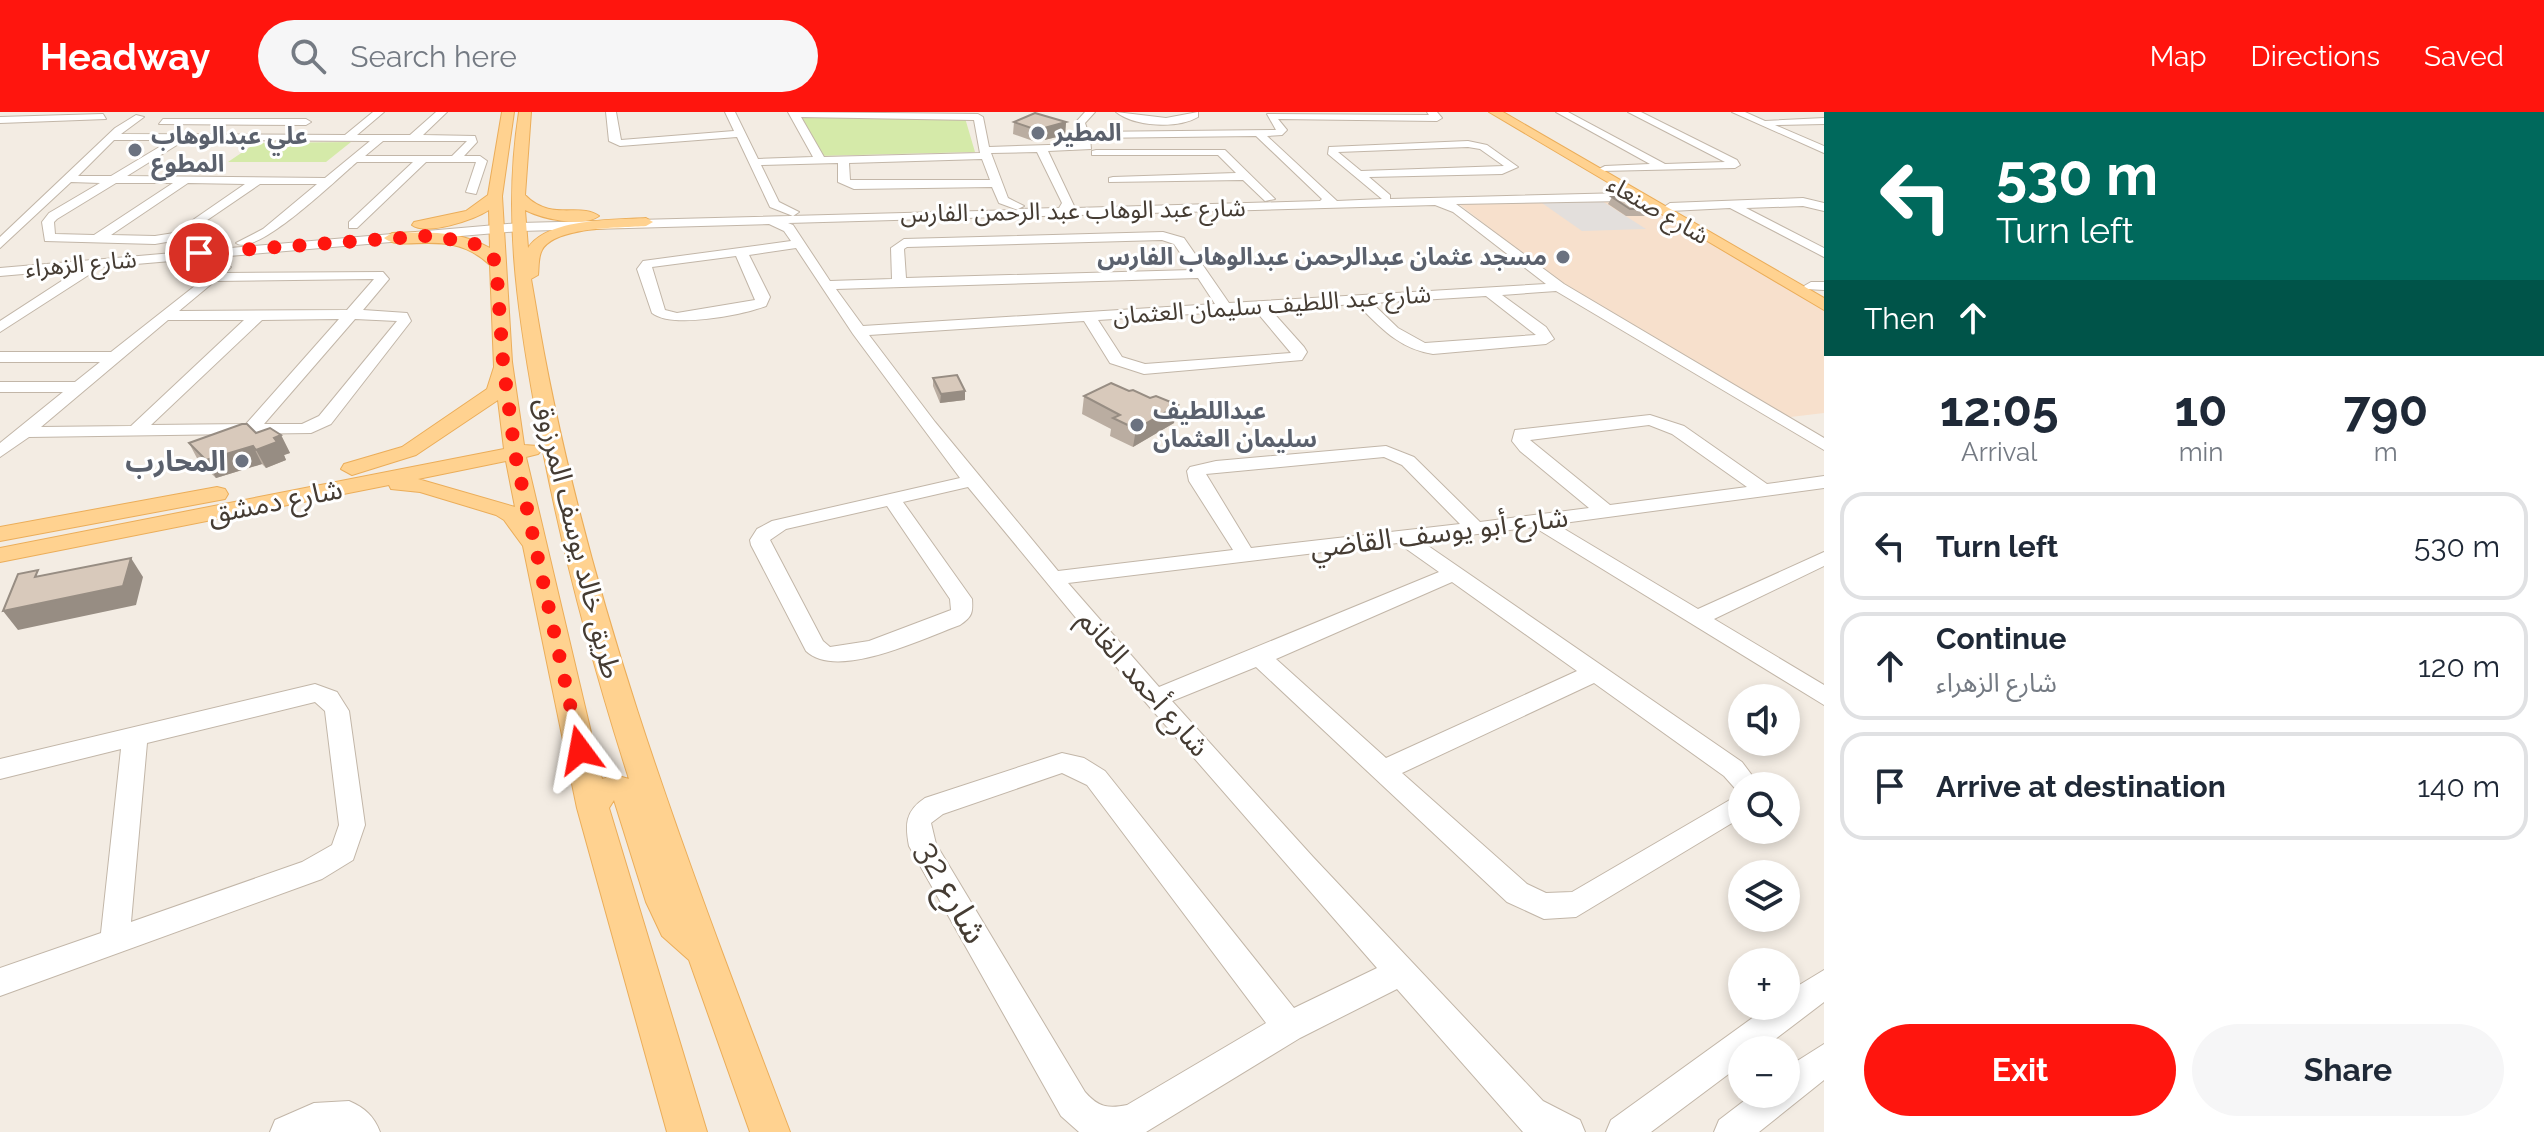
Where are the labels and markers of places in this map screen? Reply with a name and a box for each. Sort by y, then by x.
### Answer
place label: المطير [1053,118,1122,147]
place label: علي عبدالوهاب المطوع [151,121,308,181]
marker: المطير [1029,124,1047,142]
marker: علي عبدالوهاب المطوع [126,141,144,159]
pin [165,219,233,287]
place label: مسجد عثمان عبدالرحمن عبدالوهاب الفارس [1097,242,1547,272]
marker: مسجد عثمان عبدالرحمن عبدالوهاب الفارس [1554,248,1572,266]
place label: عبداللطيف سليمان العثمان [1153,396,1317,453]
marker: عبداللطيف سليمان العثمان [1128,416,1146,434]
place label: المحارب [125,445,226,479]
marker: المحارب [233,452,251,470]

